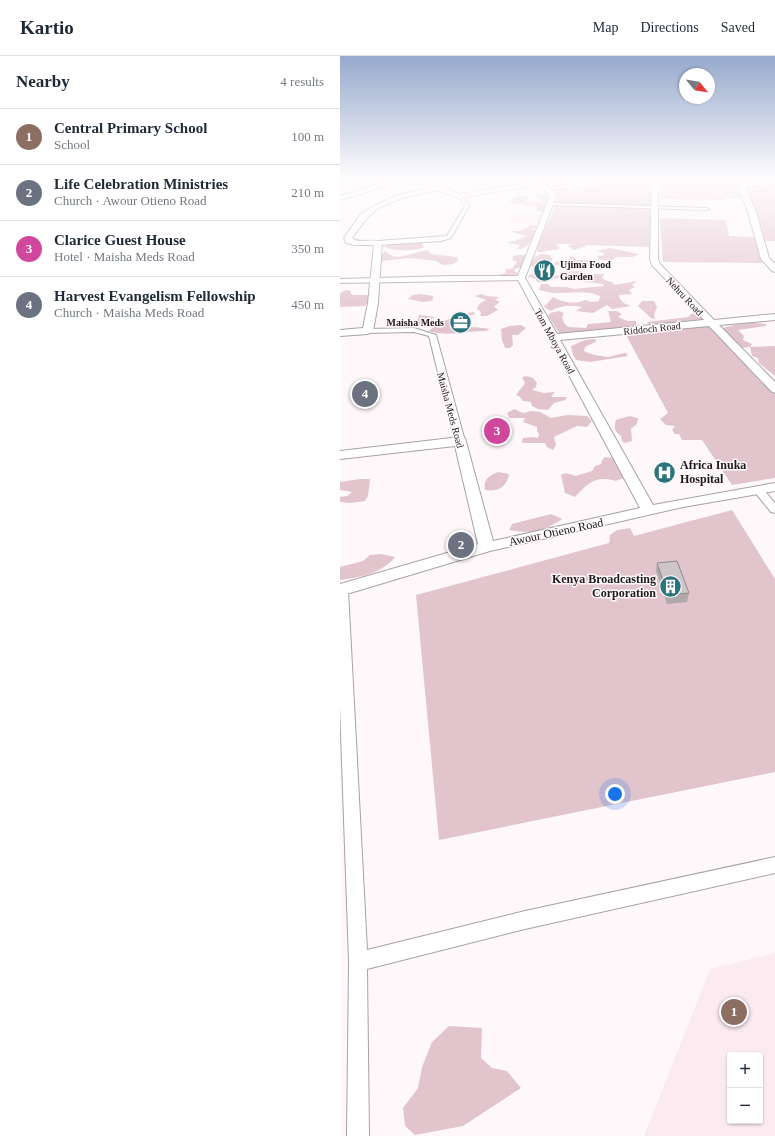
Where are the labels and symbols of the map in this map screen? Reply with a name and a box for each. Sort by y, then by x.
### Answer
north arrow [679,68,715,104]
restaurant icon: Ujima Food Garden [532,257,558,283]
place label: Ujima Food Garden [560,259,611,282]
street label: Nehru Road [664,275,705,318]
street label: Tom Mboya Road [532,307,577,376]
office icon: Maisha Meds [447,309,473,335]
place label: Maisha Meds [387,317,444,328]
street label: Riddoch Road [623,320,681,337]
street label: Maisha Meds Road [435,371,466,449]
pin: 4 [352,379,378,409]
pin: 3 [484,416,510,446]
place label: Africa Inuka Hospital [680,458,746,486]
hospital icon: Africa Inuka Hospital [652,459,678,485]
street label: Awour Otieno Road [507,515,605,549]
pin: 2 [448,530,474,560]
place label: Kenya Broadcasting Corporation [552,572,656,600]
building icon: Kenya Broadcasting Corporation [658,573,684,599]
your location [605,784,625,804]
pin: 1 [721,997,747,1027]

